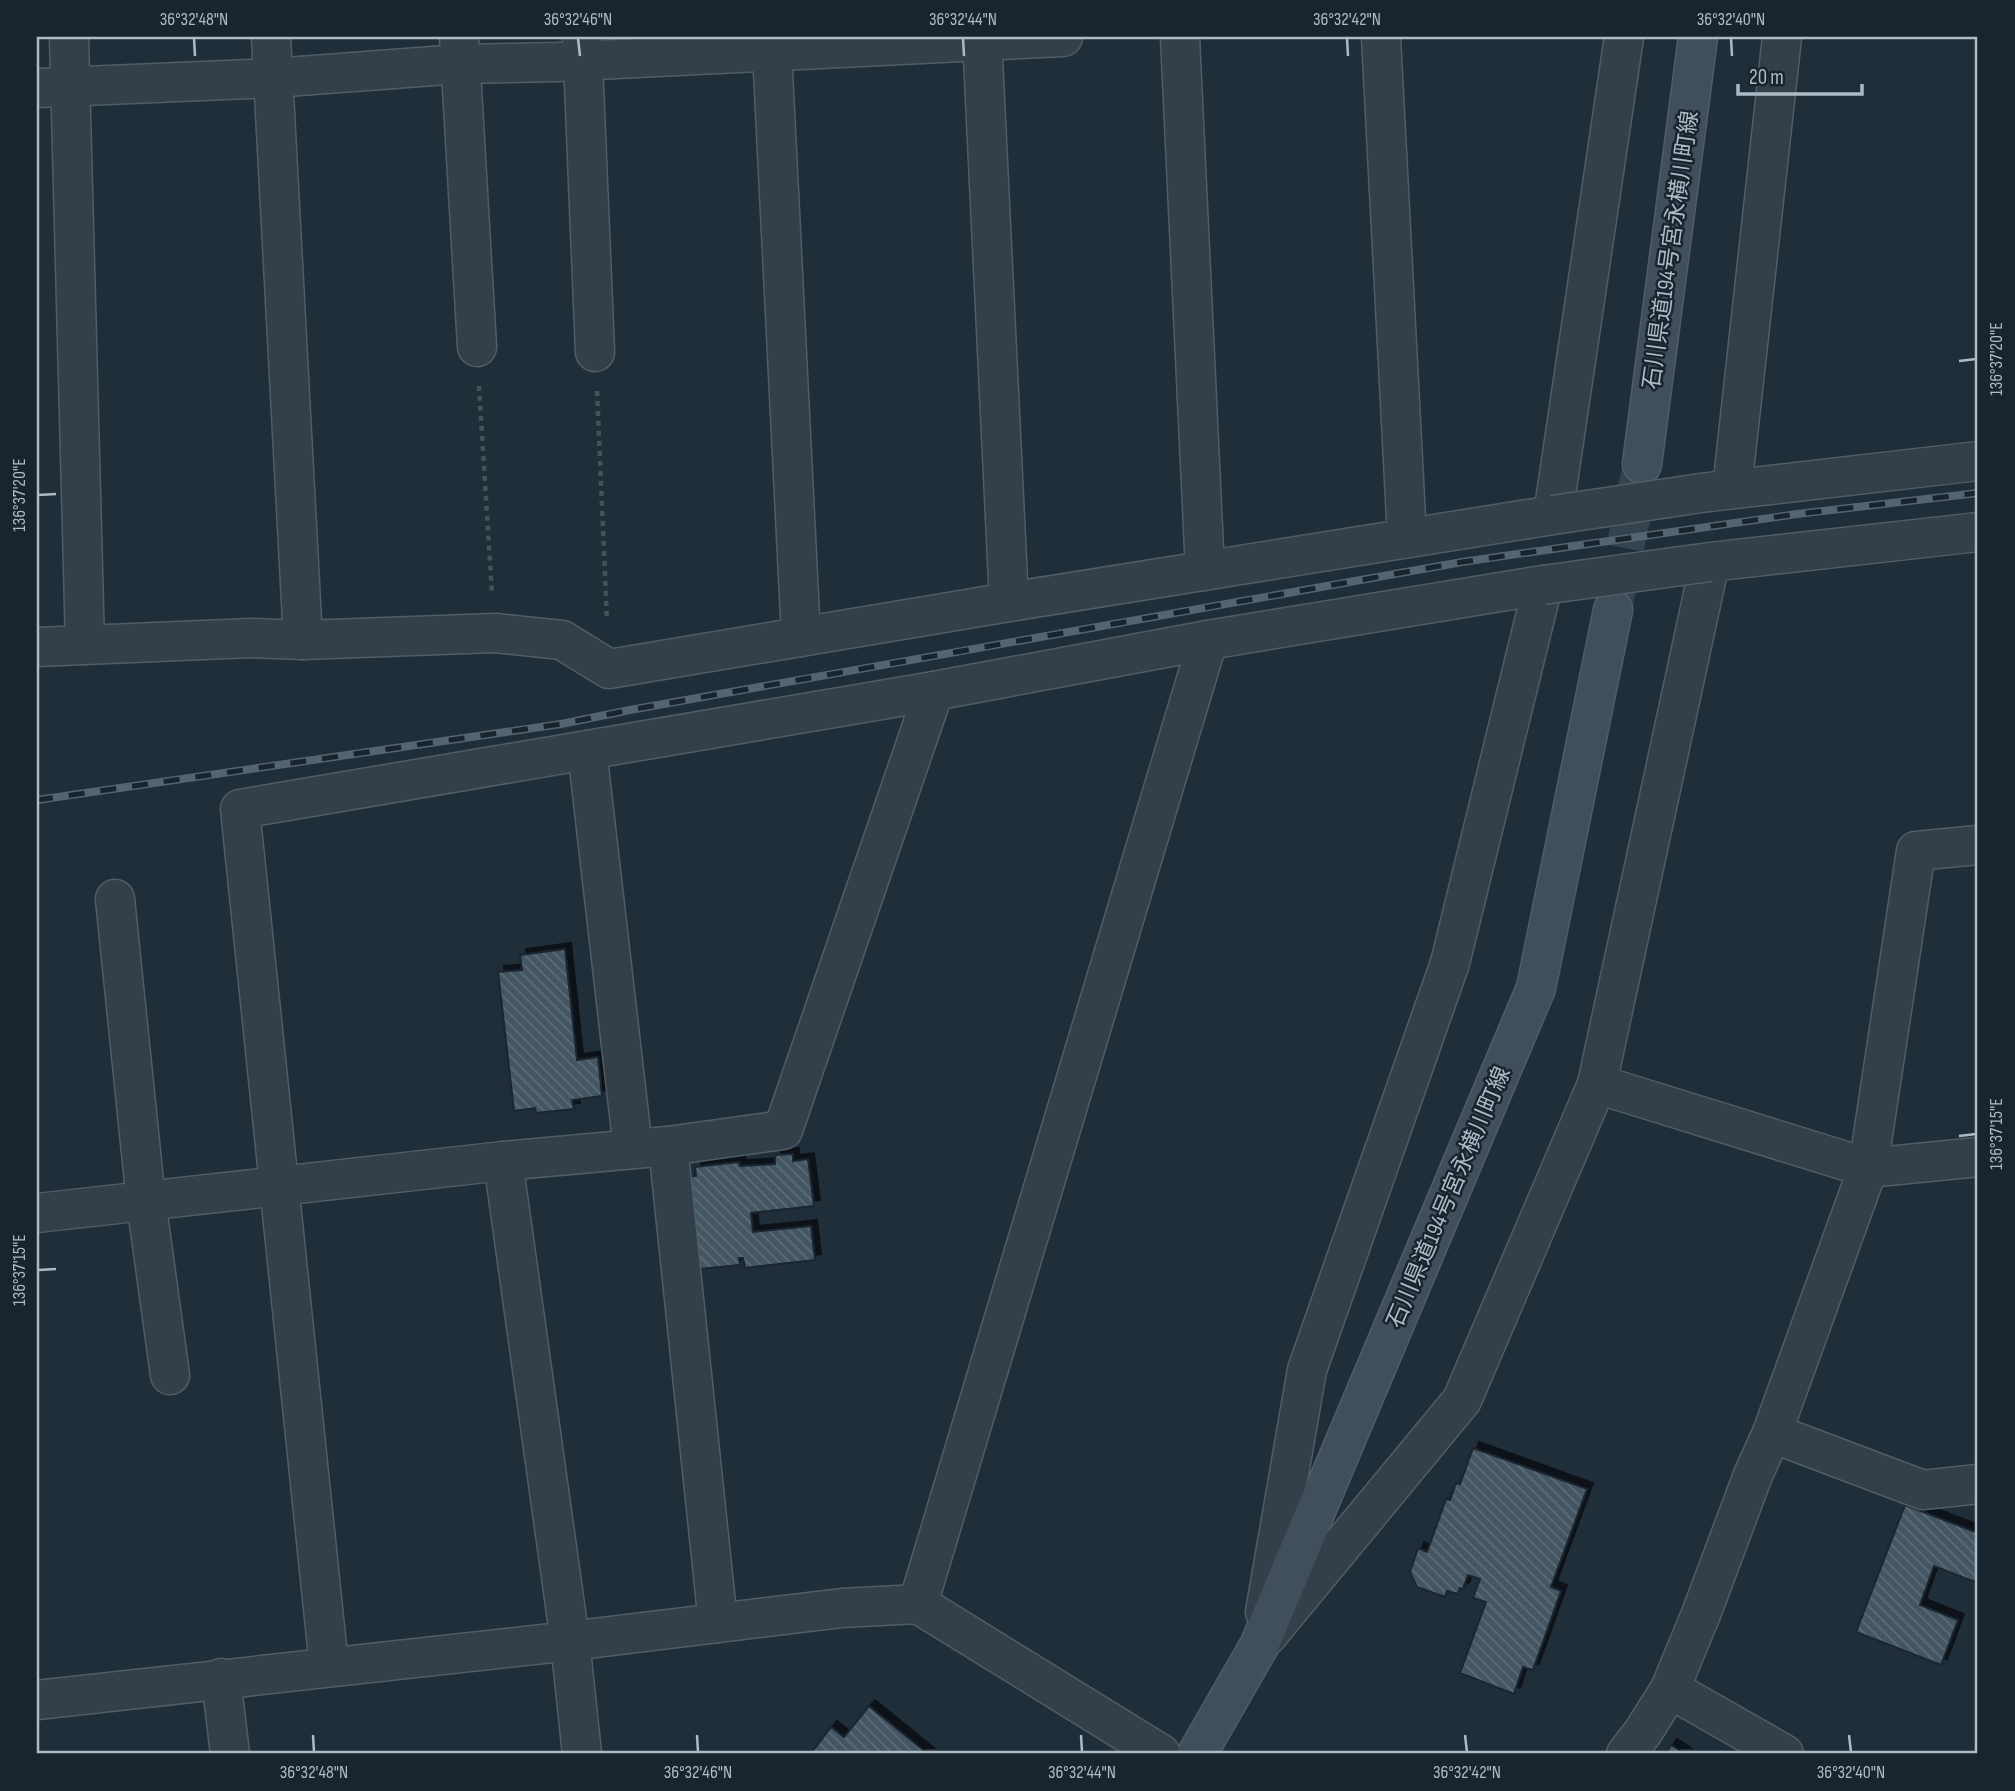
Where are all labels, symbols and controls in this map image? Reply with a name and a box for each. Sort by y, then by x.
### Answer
text: 36°32'48"N [160,9,228,30]
text: 36°32'46"N [544,9,612,30]
text: 36°32'44"N [929,9,997,30]
text: 36°32'42"N [1313,9,1381,30]
text: 36°32'40"N [1697,9,1765,30]
scale bar [1738,52,1863,96]
text: 20 m [1749,65,1784,90]
street label: 石川県道194号宮永横川町線 [1638,109,1704,391]
text: 136°37'20"E [1986,322,2007,396]
text: 136°37'20"E [9,458,30,532]
street label: 石川県道194号宮永横川町線 [1381,1063,1517,1332]
text: 136°37'15"E [1986,1098,2007,1170]
text: 136°37'15"E [9,1234,30,1306]
text: 36°32'48"N [280,1762,348,1783]
text: 36°32'46"N [664,1762,732,1783]
text: 36°32'44"N [1048,1762,1116,1783]
text: 36°32'42"N [1433,1762,1501,1783]
text: 36°32'40"N [1817,1762,1885,1783]

